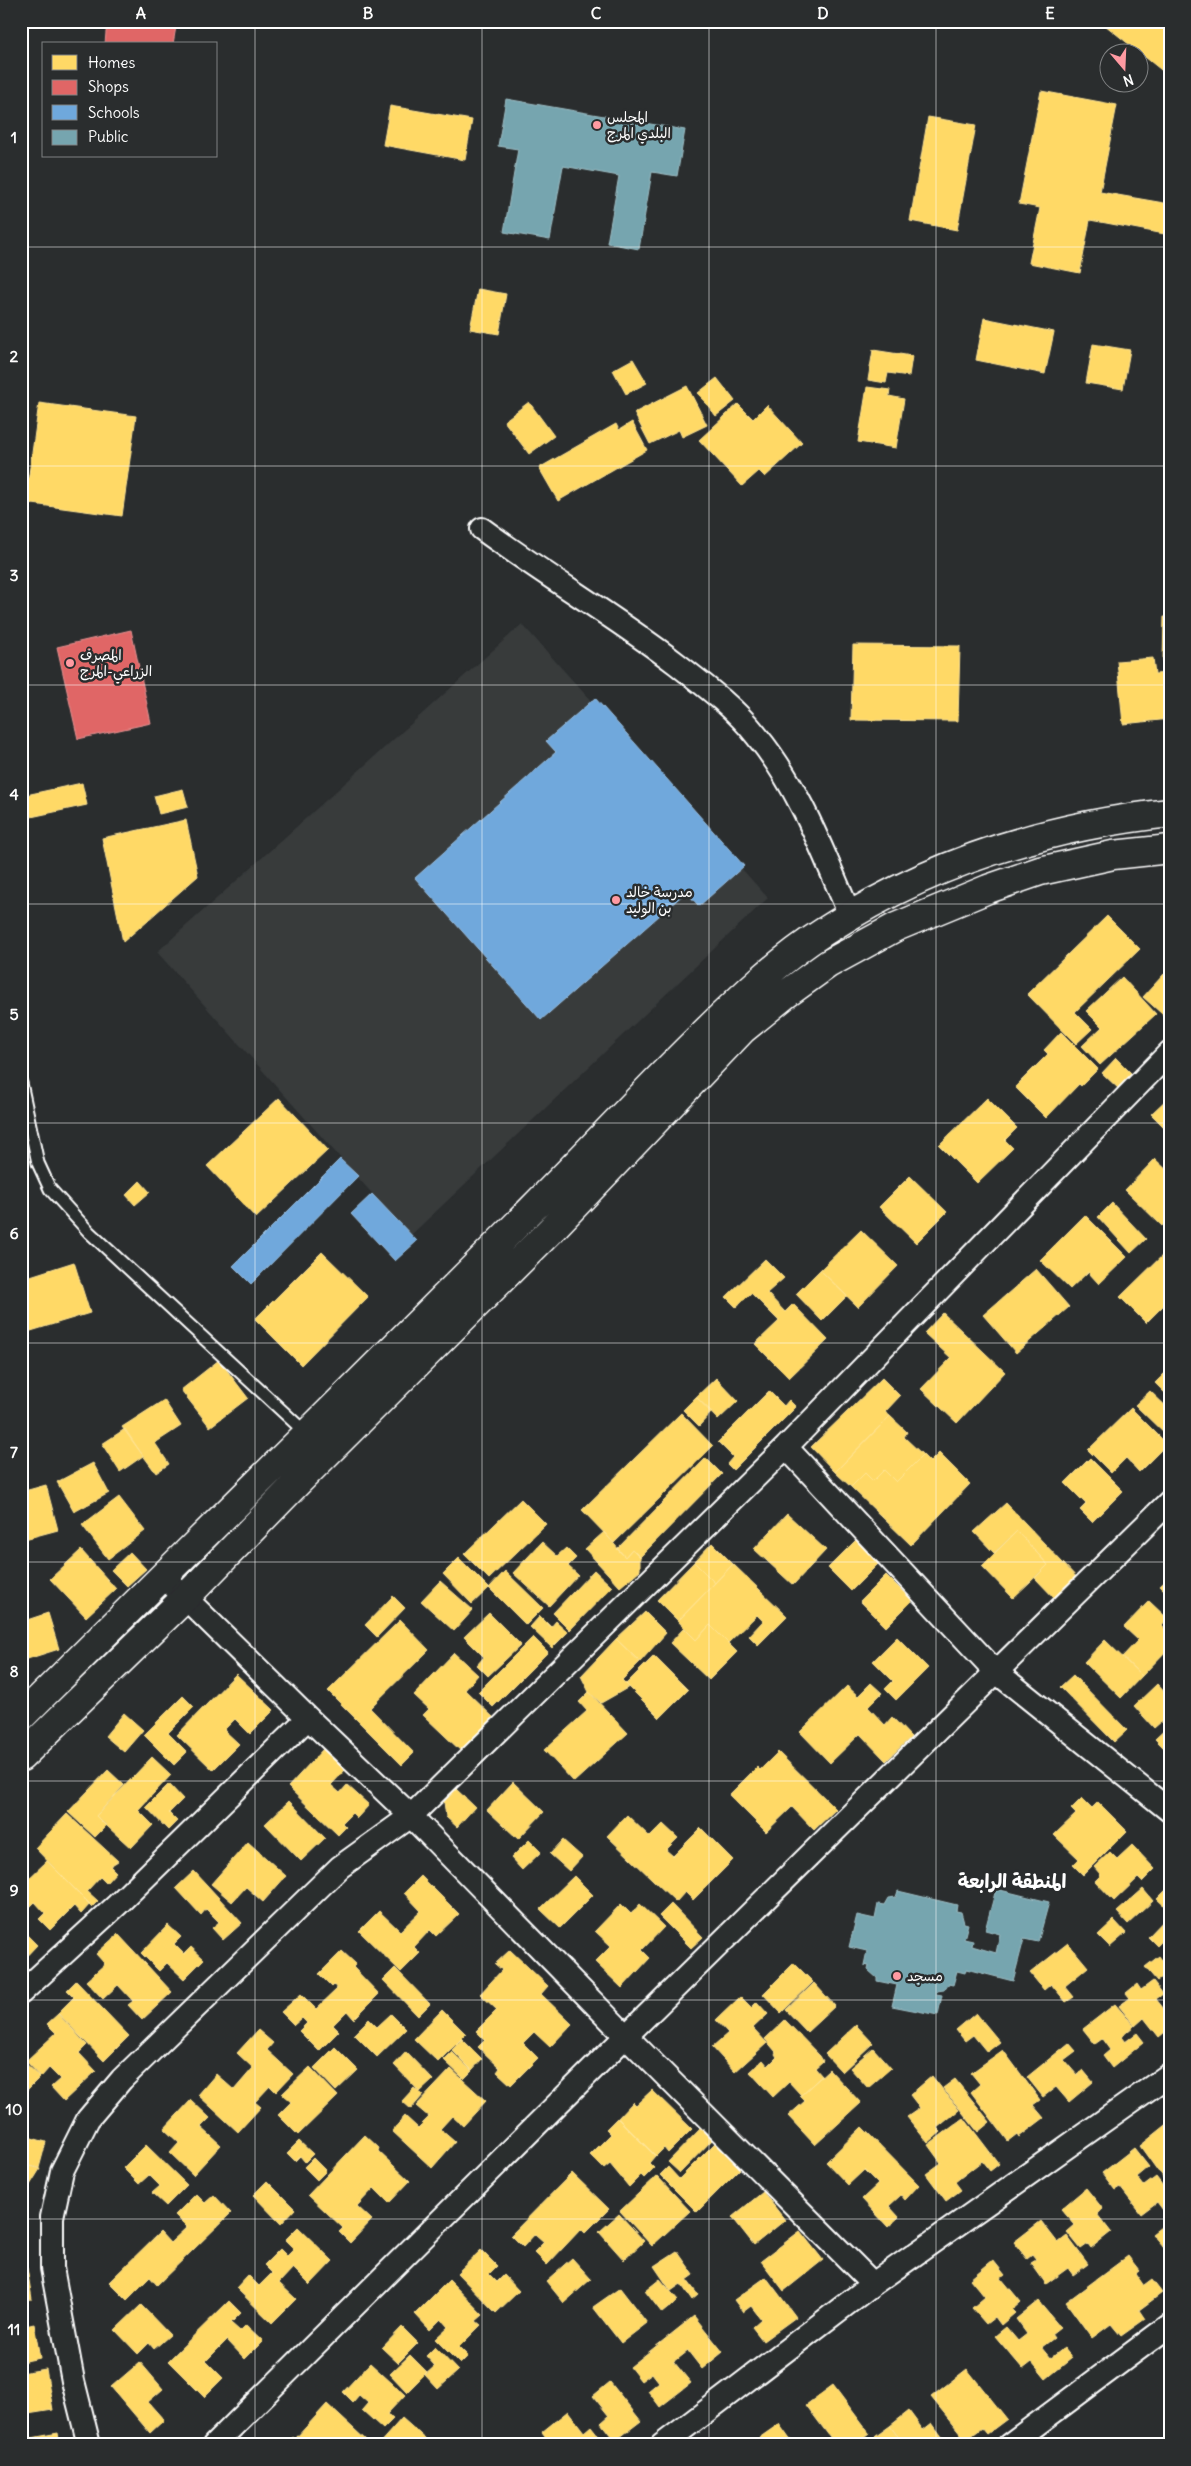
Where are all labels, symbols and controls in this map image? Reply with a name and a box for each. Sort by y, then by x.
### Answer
text: A [136,3,146,23]
text: B [363,3,374,23]
text: C [591,3,602,23]
text: D [817,3,829,23]
text: E [1045,3,1055,23]
legend [42,42,218,158]
north arrow [1098,42,1148,92]
text: Homes [88,53,135,72]
text: N [1121,70,1136,90]
text: Shops [88,77,129,96]
text: Schools [88,103,140,122]
place label: المجلس البلدي المرج [607,108,671,144]
marker: المجلس البلدي المرج [591,119,603,131]
text: 1 [11,127,17,147]
text: Public [88,127,129,146]
text: 2 [10,346,19,366]
text: 3 [9,565,19,585]
place label: المصرف الزراعي-المرج [80,646,152,684]
marker: المصرف الزراعي-المرج [64,657,76,669]
text: 4 [9,784,19,804]
place label: مدرسة خالد بن الوليد [626,883,693,918]
marker: مدرسة خالد بن الوليد [610,894,622,906]
text: 5 [9,1004,19,1024]
text: 6 [9,1223,19,1243]
text: 7 [10,1442,18,1462]
text: 8 [9,1661,19,1681]
district label: المنطقة الرابعة [958,1869,1066,1894]
text: 9 [9,1880,19,1900]
place label: مسجد [907,1967,943,1985]
marker: مسجد [891,1970,903,1982]
text: 10 [6,2099,22,2119]
text: 11 [8,2319,20,2339]

